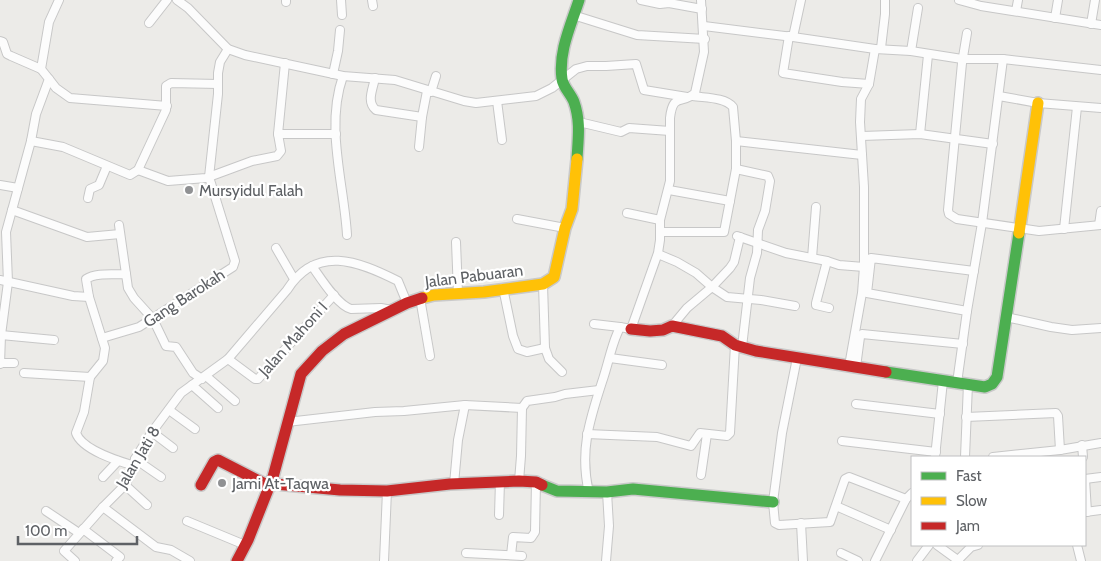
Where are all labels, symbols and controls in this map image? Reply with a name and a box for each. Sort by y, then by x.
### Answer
place label: Mursyidul Falah [199,181,303,200]
marker: Mursyidul Falah [183,184,195,196]
street label: Jalan Pabuaran [423,261,524,292]
street label: Gang Barokah [140,265,228,331]
street label: Jalan Mahoni I [254,298,331,381]
street label: Jalan Jati 8 [112,422,164,492]
legend [911,456,1086,546]
text: Fast [956,467,981,485]
place label: Jami At-Taqwa [231,474,329,493]
marker: Jami At-Taqwa [216,477,228,489]
text: Slow [956,492,987,510]
scale bar [18,514,136,546]
text: Jam [955,517,980,535]
text: 100 m [25,522,67,540]

